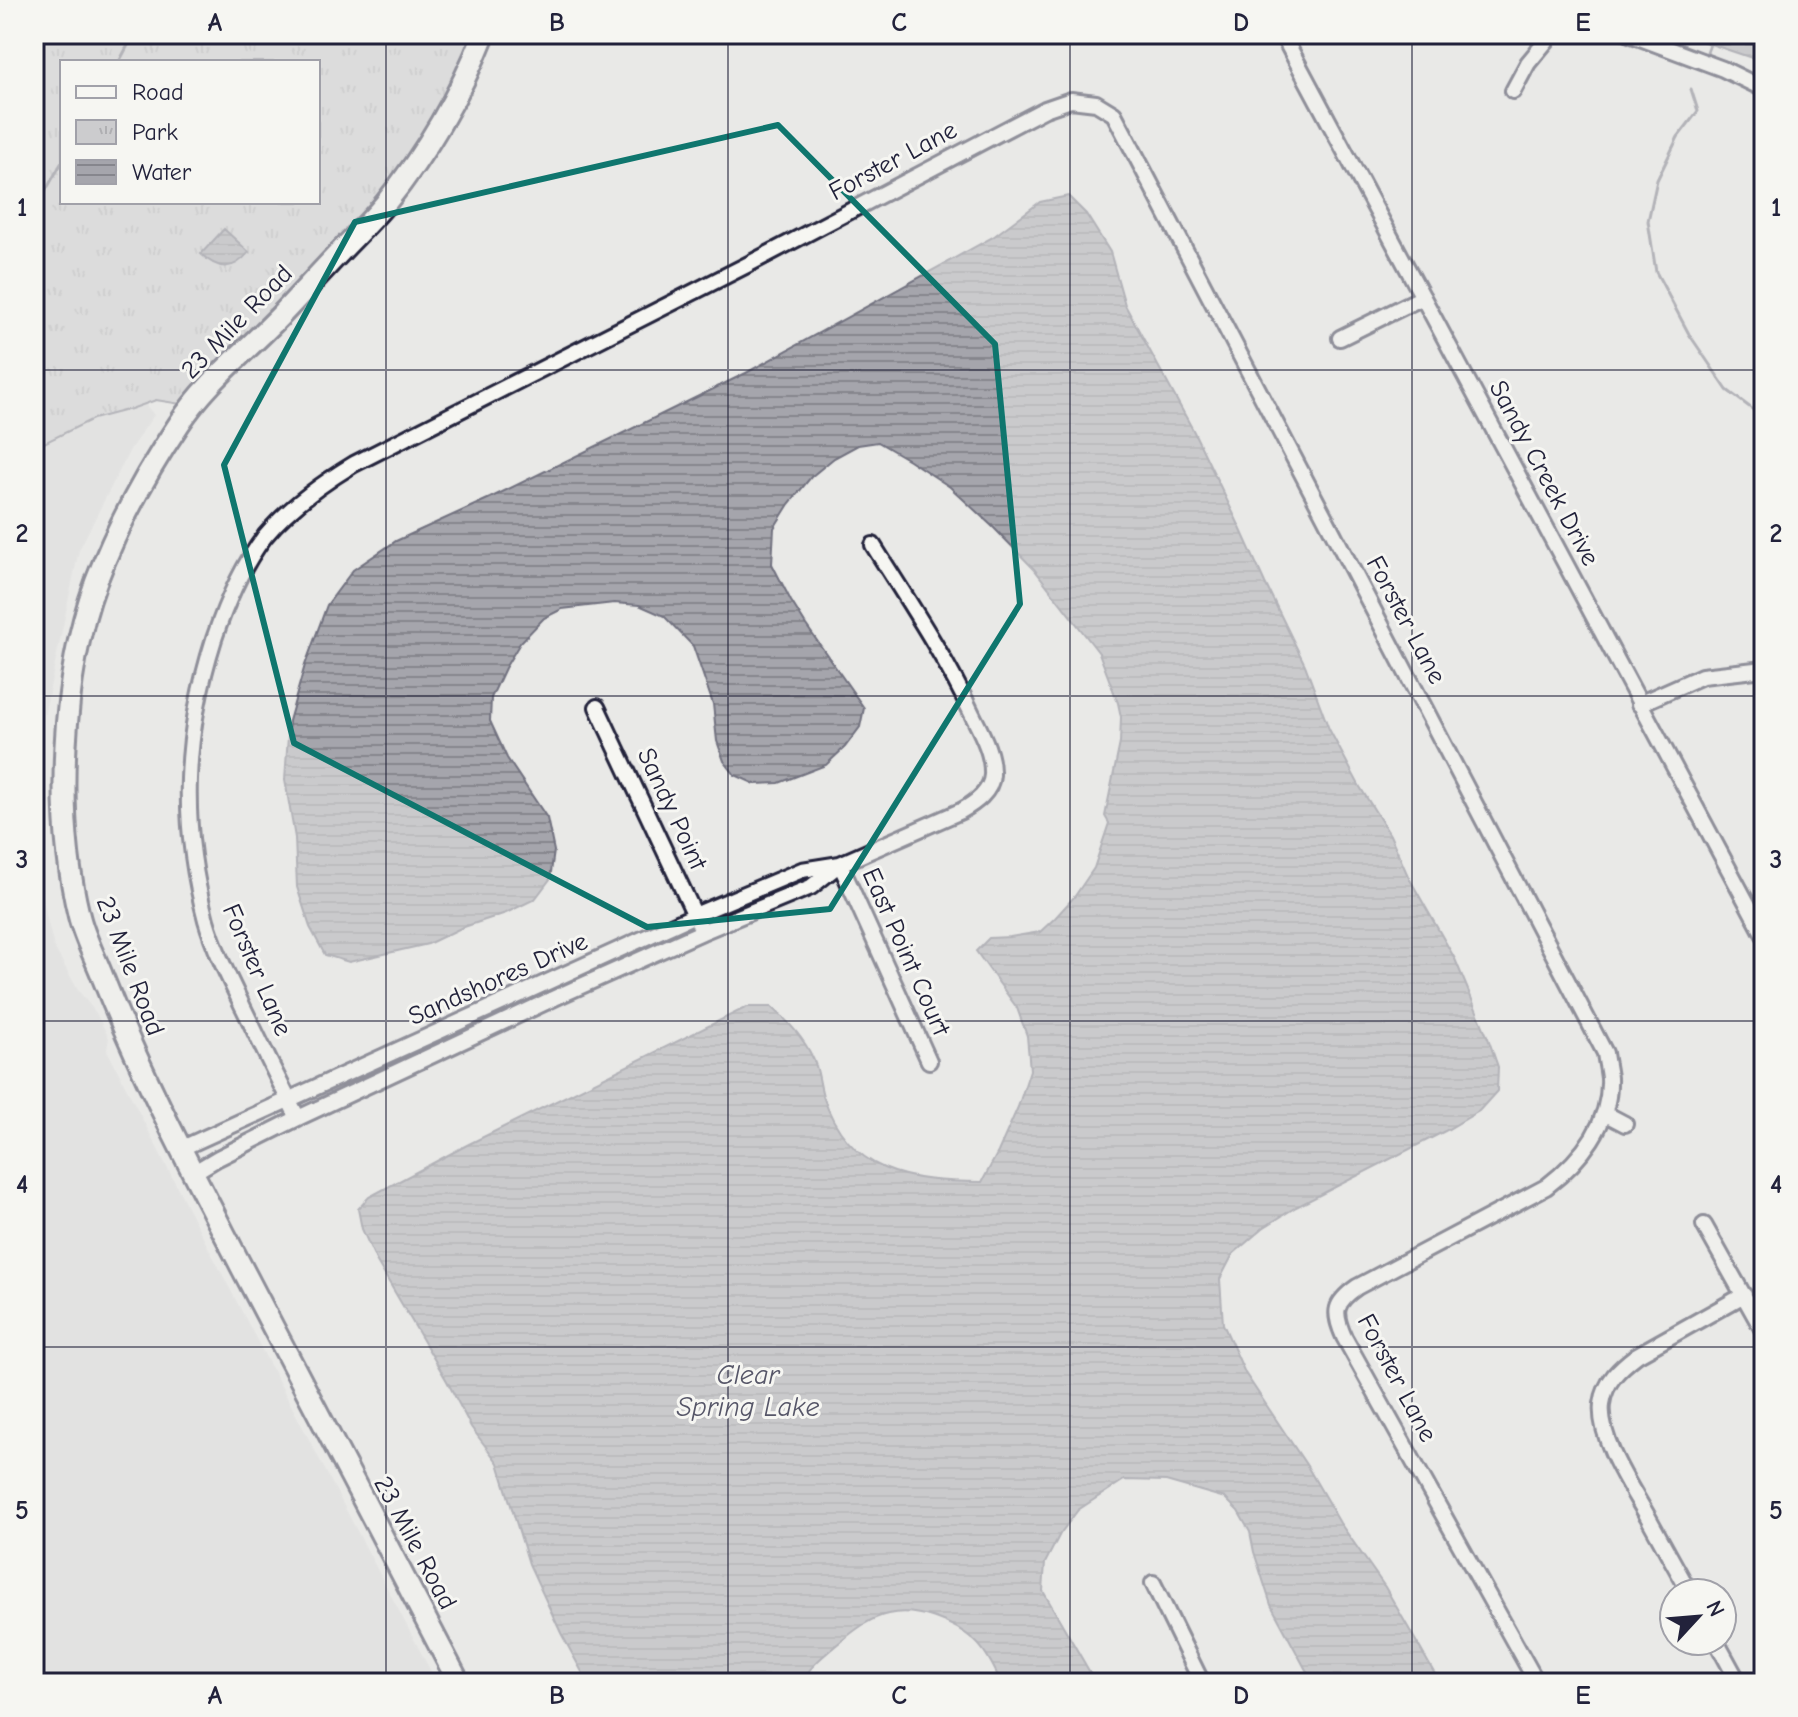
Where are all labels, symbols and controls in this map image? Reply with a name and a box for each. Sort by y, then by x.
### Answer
text: A [208,8,223,38]
text: B [549,8,565,38]
text: C [891,8,907,38]
text: D [1233,8,1249,38]
text: E [1575,8,1591,38]
legend [60,60,320,204]
text: Road [132,78,184,106]
street label: Forster Lane [824,115,962,207]
text: Park [132,118,178,146]
text: Water [132,158,192,186]
text: 1 [17,193,27,223]
text: 1 [1771,193,1781,223]
street label: 23 Mile Road [175,259,299,385]
street label: Sandy Creek Drive [1483,375,1605,571]
text: 2 [16,519,28,549]
text: 2 [1770,519,1782,549]
street label: Forster Lane [1360,551,1452,689]
street label: Sandy Point [631,743,714,876]
text: 3 [16,845,28,875]
text: 3 [1770,845,1782,875]
street label: East Point Court [856,863,957,1042]
street label: 23 Mile Road [90,892,170,1040]
street label: Forster Lane [216,899,298,1041]
street label: Sandshores Drive [404,926,592,1032]
text: 4 [16,1170,28,1200]
text: 4 [1770,1170,1782,1200]
street label: Forster Lane [1351,1309,1443,1447]
water label: Clear Spring Lake [676,1359,820,1423]
street label: 23 Mile Road [367,1471,463,1615]
text: 5 [15,1496,29,1526]
text: 5 [1769,1496,1783,1526]
north arrow [1658,1577,1738,1657]
text: N [1700,1597,1730,1621]
text: A [208,1681,223,1711]
text: B [549,1681,565,1711]
text: C [891,1681,907,1711]
text: D [1233,1681,1249,1711]
text: E [1575,1681,1591,1711]

